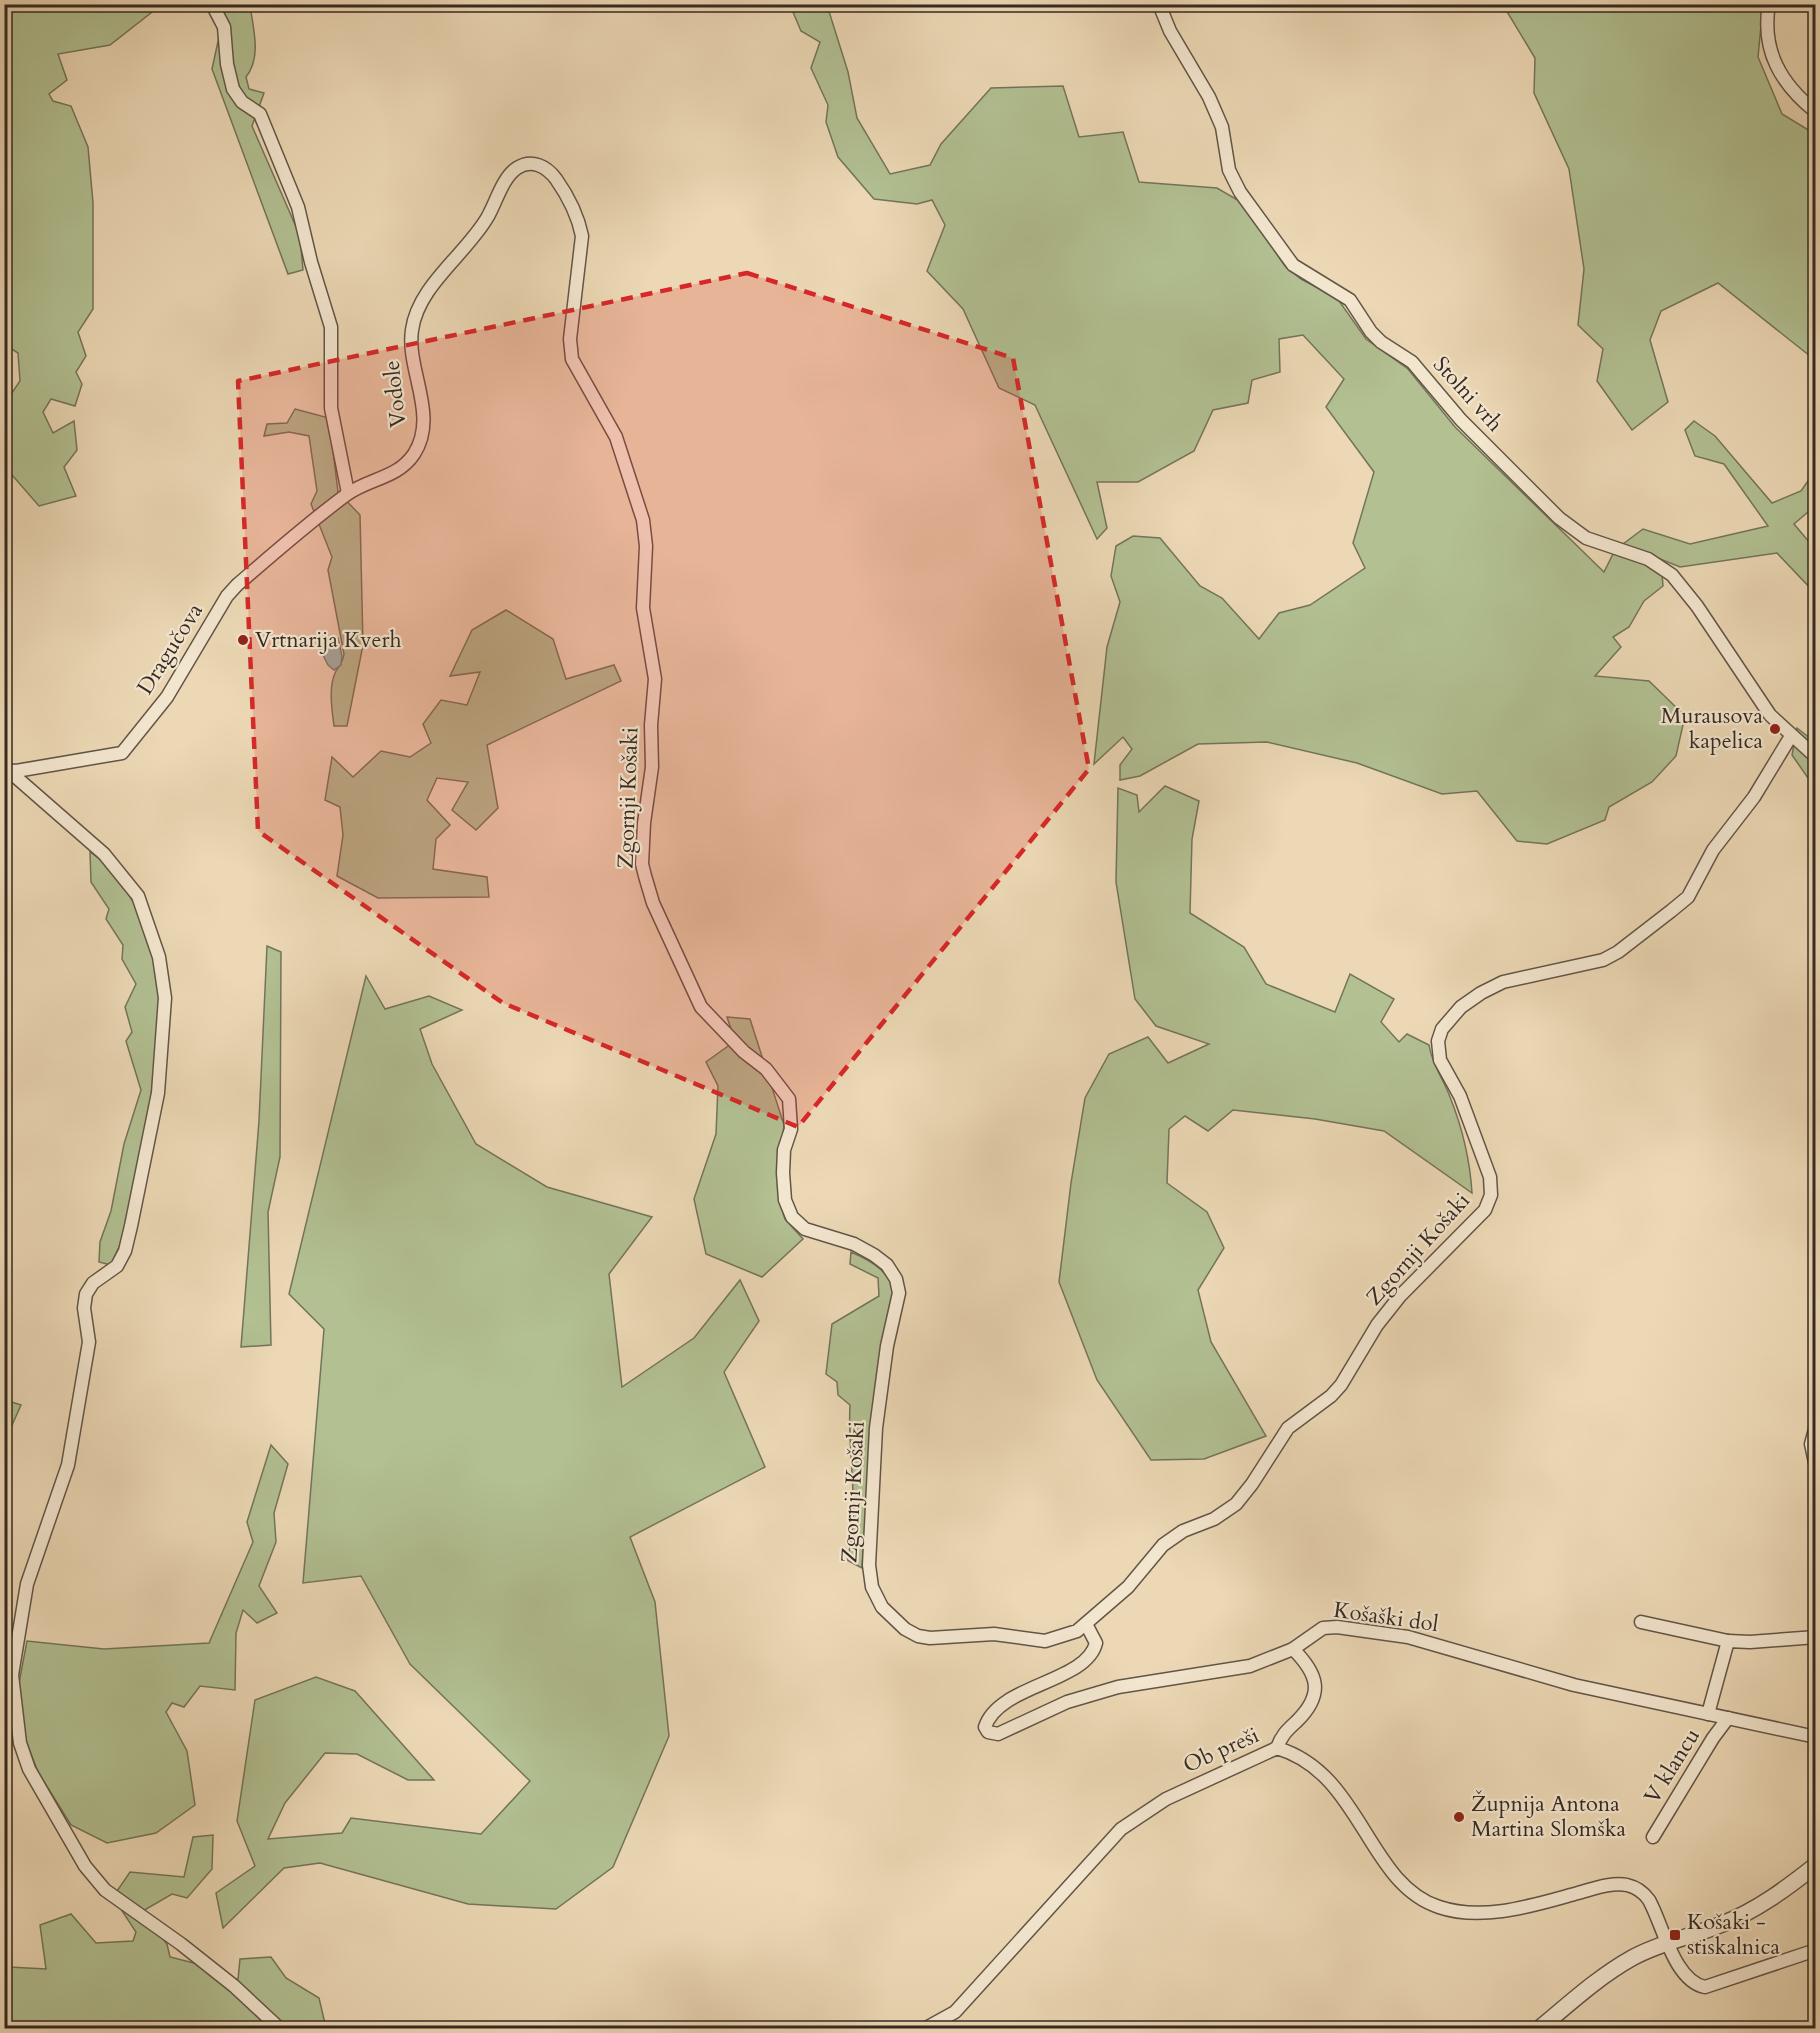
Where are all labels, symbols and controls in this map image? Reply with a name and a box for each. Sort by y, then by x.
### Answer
street label: Stolni vrh [1426,350,1510,438]
street label: Vodole [377,359,413,429]
street label: Dragučova [130,597,210,700]
place label: Vrtnarija Kverh [255,625,402,655]
marker: Vrtnarija Kverh [236,633,250,647]
place label: Murausova kapelica [1661,701,1763,756]
marker: Murausova kapelica [1768,722,1782,736]
street label: Zgornji Košaki [611,727,645,869]
street label: Zgornji Košaki [1359,1186,1477,1312]
street label: Zgornji Košaki [834,1420,872,1564]
street label: Košaški dol [1332,1595,1441,1639]
street label: Ob preši [1178,1720,1264,1780]
street label: V klancu [1637,1723,1707,1809]
place label: Župnija Antona Martina Slomška [1471,1789,1627,1844]
marker: Župnija Antona Martina Slomška [1452,1810,1466,1824]
place label: Košaki - stiskalnica [1687,1907,1780,1962]
marker: Košaki - stiskalnica [1668,1928,1682,1942]

